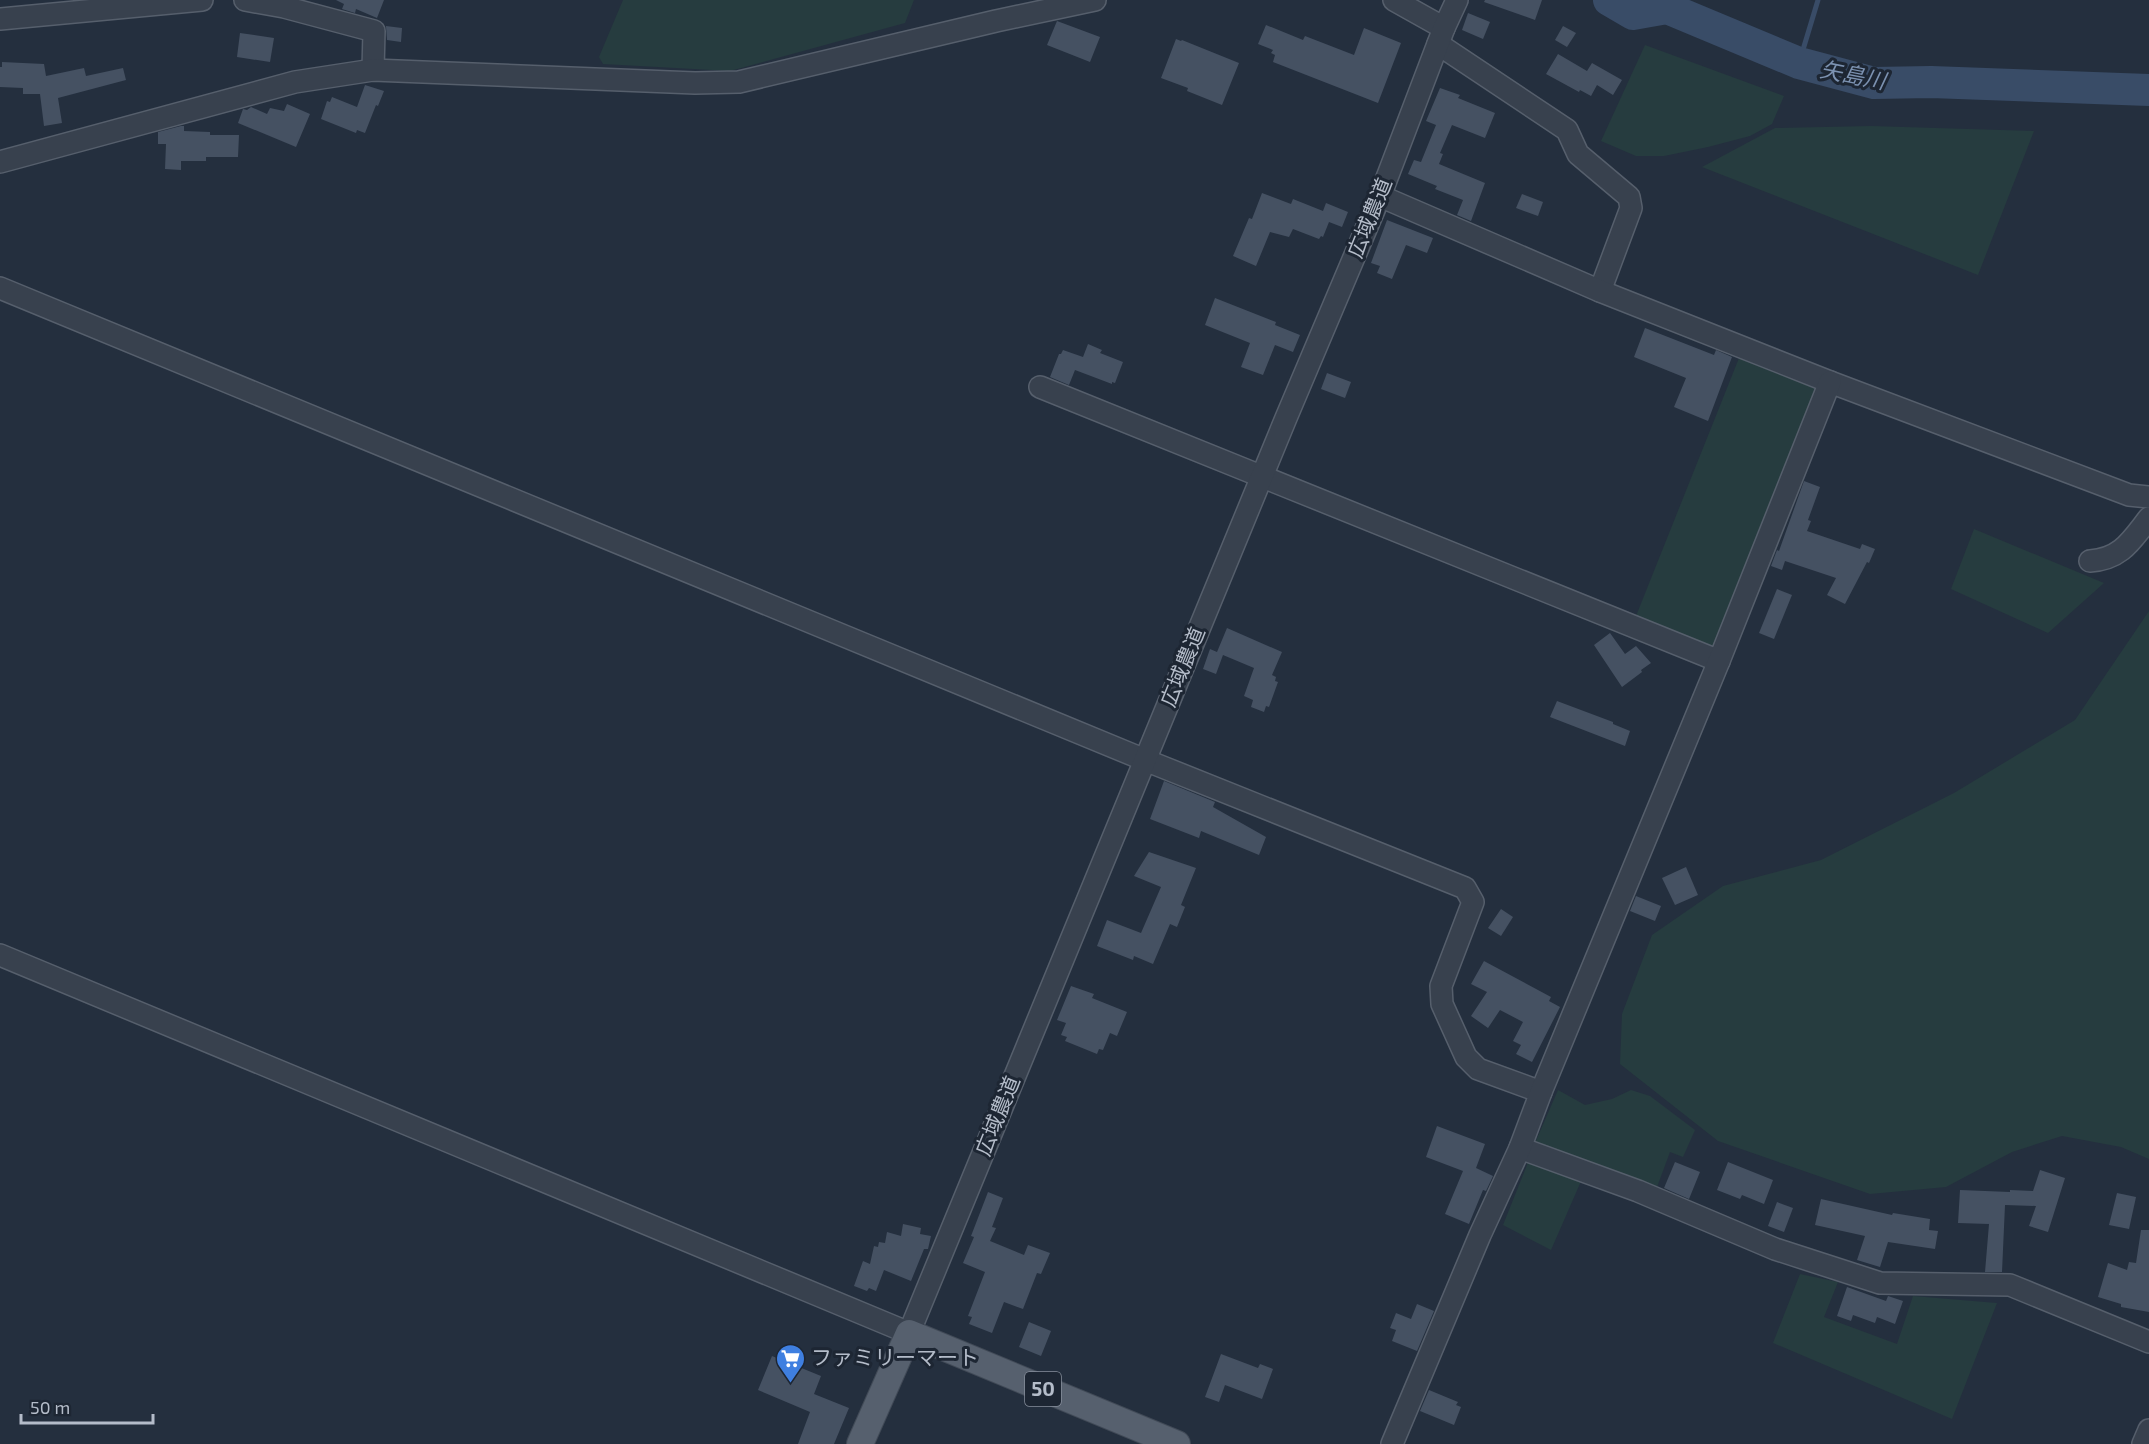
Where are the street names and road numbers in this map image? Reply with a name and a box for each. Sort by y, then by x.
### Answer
street label: 広域農道 [1341,174,1396,261]
street label: 広域農道 [1154,623,1209,710]
street label: 広域農道 [969,1072,1024,1159]
road number: 50 [1025,1372,1061,1406]

